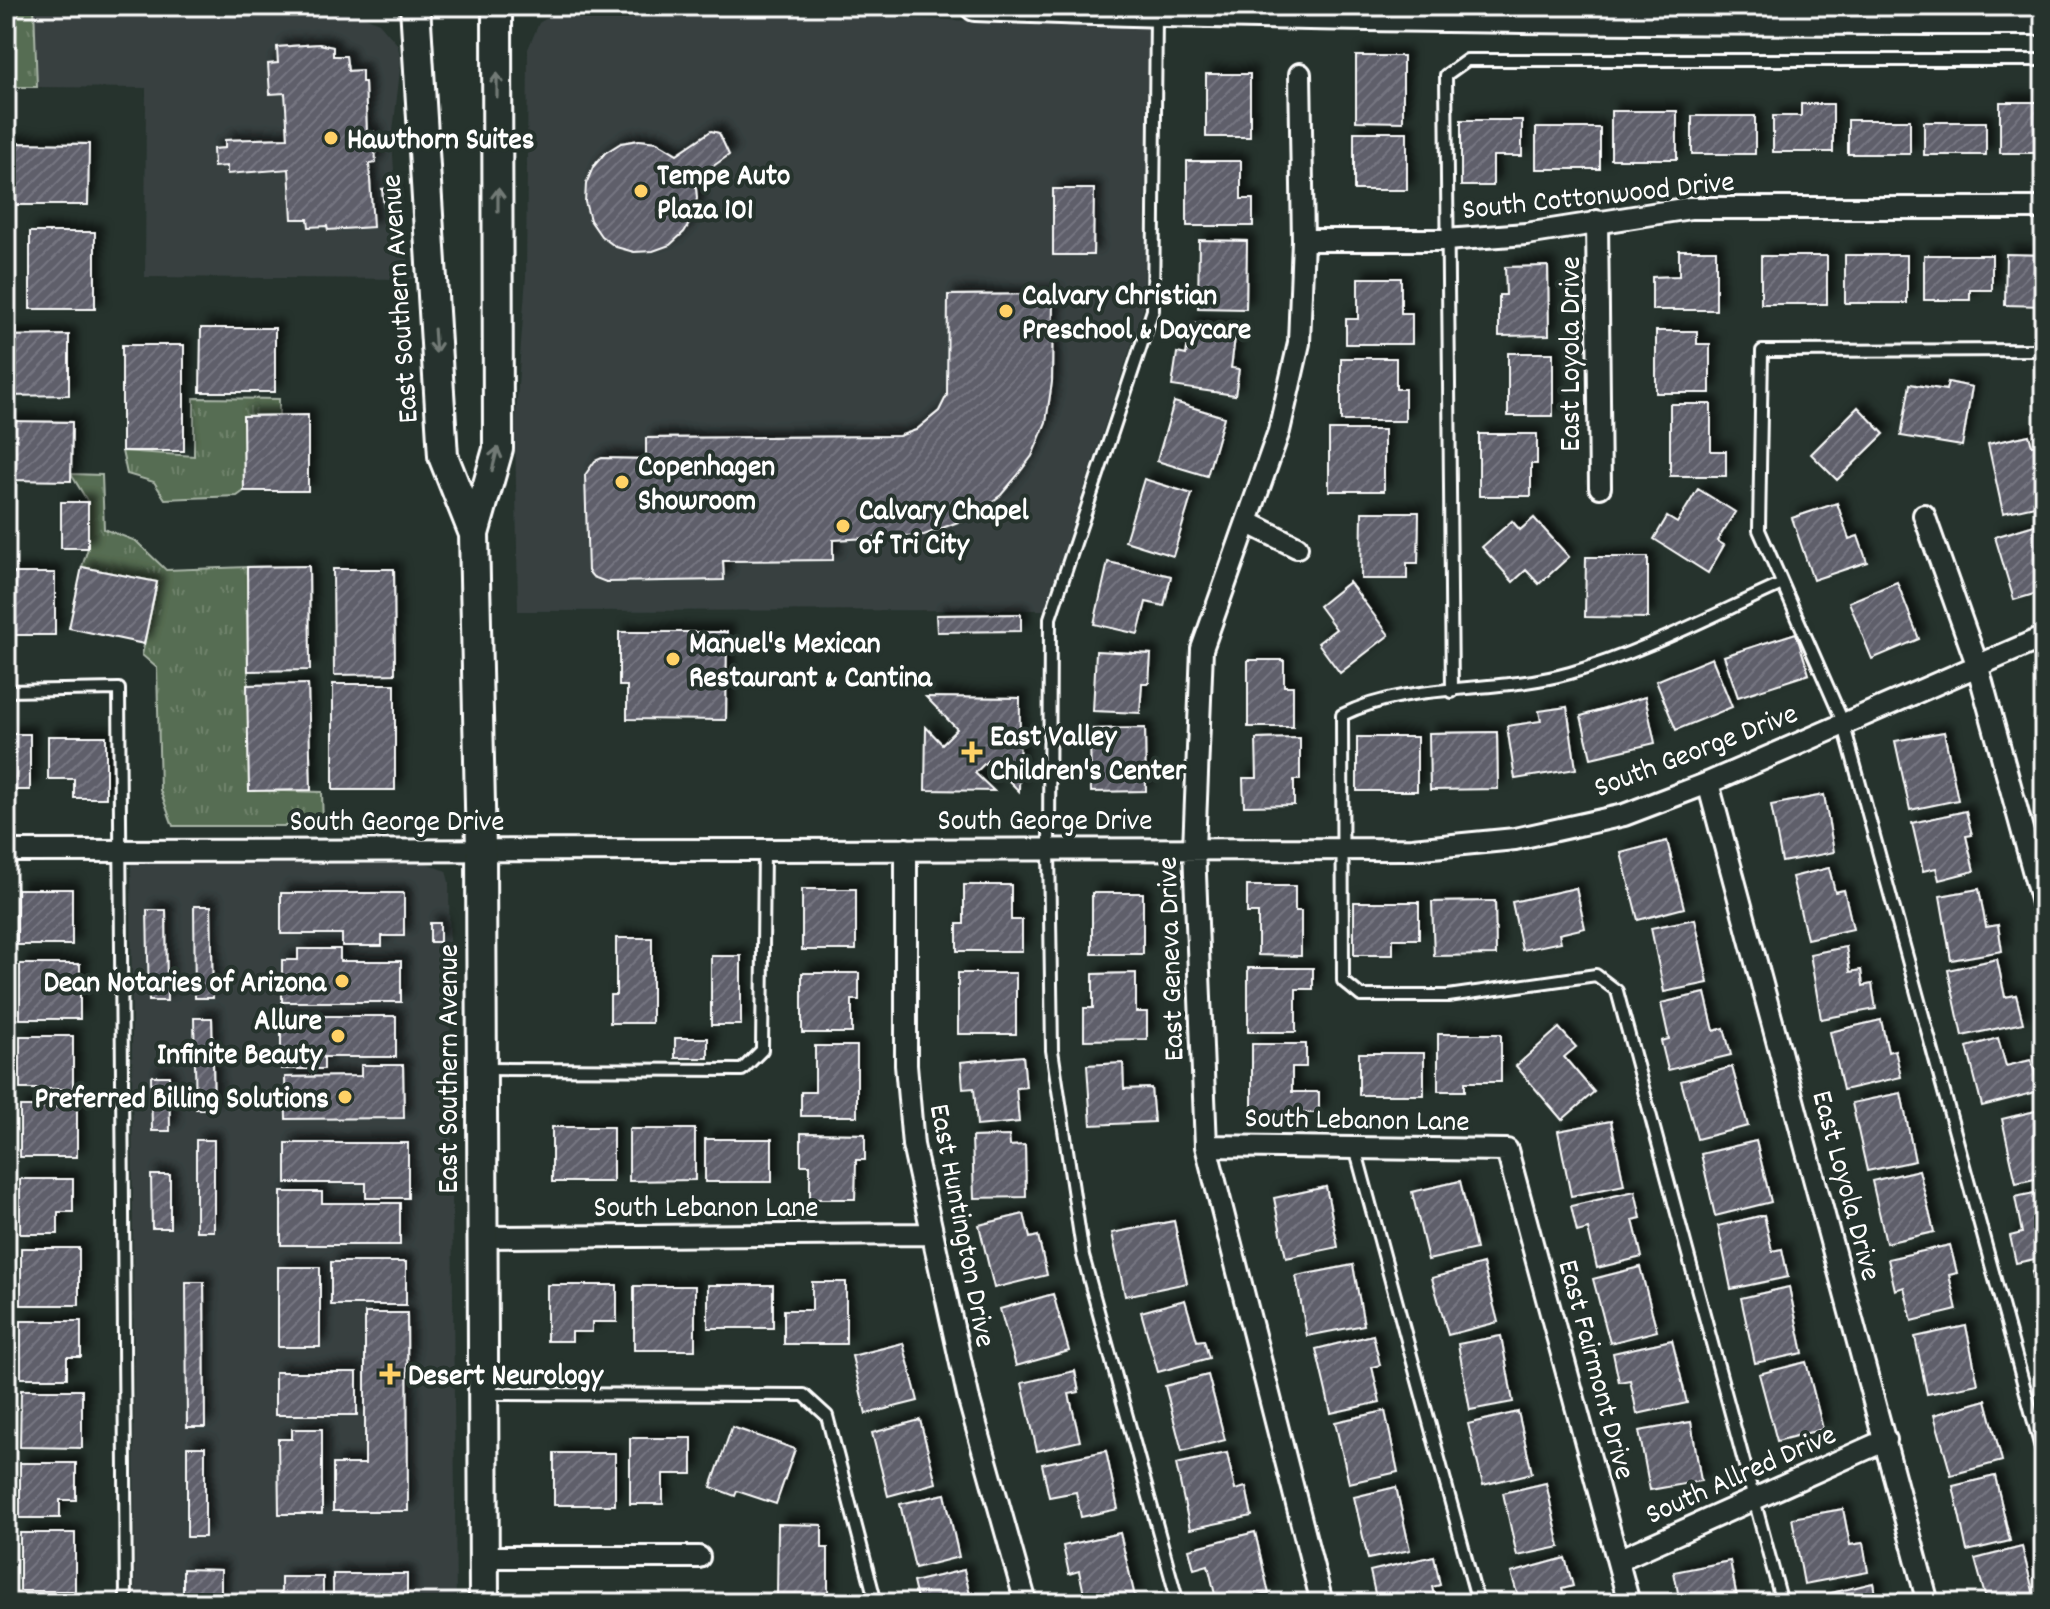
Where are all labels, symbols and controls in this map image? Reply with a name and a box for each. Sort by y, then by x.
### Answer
one-way arrow [489,72,505,99]
place label: Hawthorn Suites [347,121,534,164]
marker: Hawthorn Suites [322,129,340,147]
place label: Tempe Auto Plaza 101 [657,157,790,234]
street label: South Cottonwood Drive [1460,163,1737,234]
street label: East Southern Avenue [372,173,433,425]
marker: Tempe Auto Plaza 101 [632,182,650,200]
one-way arrow [490,187,506,214]
street label: East Loyola Drive [1552,256,1595,452]
place label: Calvary Christian Preschool & Daycare [1022,277,1251,354]
marker: Calvary Christian Preschool & Daycare [997,302,1015,320]
one-way arrow [428,327,443,354]
one-way arrow [488,447,503,473]
place label: Copenhagen Showroom [638,448,775,525]
marker: Copenhagen Showroom [613,473,631,491]
place label: Calvary Chapel of Tri City [859,492,1029,569]
marker: Calvary Chapel of Tri City [834,517,852,535]
place label: Manuel's Mexican Restaurant & Cantina [689,625,933,702]
marker: Manuel's Mexican Restaurant & Cantina [664,650,682,668]
street label: South George Drive [1589,695,1805,812]
place label: East Valley Children's Center [990,718,1187,795]
marker: East Valley Children's Center [961,741,983,763]
street label: South George Drive [937,802,1153,845]
street label: South George Drive [289,803,505,846]
street label: East Geneva Drive [1148,856,1199,1062]
street label: East Southern Avenue [430,944,473,1194]
place label: Dean Notaries of Arizona [43,964,327,1007]
marker: Dean Notaries of Arizona [333,972,351,990]
place label: Allure Infinite Beauty [157,1002,324,1079]
marker: Allure Infinite Beauty [329,1027,347,1045]
place label: Preferred Billing Solutions [34,1080,329,1123]
street label: East Loyola Drive [1798,1086,1890,1286]
marker: Preferred Billing Solutions [336,1088,354,1106]
street label: South Lebanon Lane [1244,1099,1470,1146]
street label: East Huntington Drive [915,1101,1004,1351]
street label: South Lebanon Lane [593,1189,819,1232]
street label: East Fairmont Drive [1544,1255,1644,1485]
place label: Desert Neurology [408,1357,605,1400]
marker: Desert Neurology [379,1363,401,1385]
street label: South Allred Drive [1639,1416,1844,1538]

